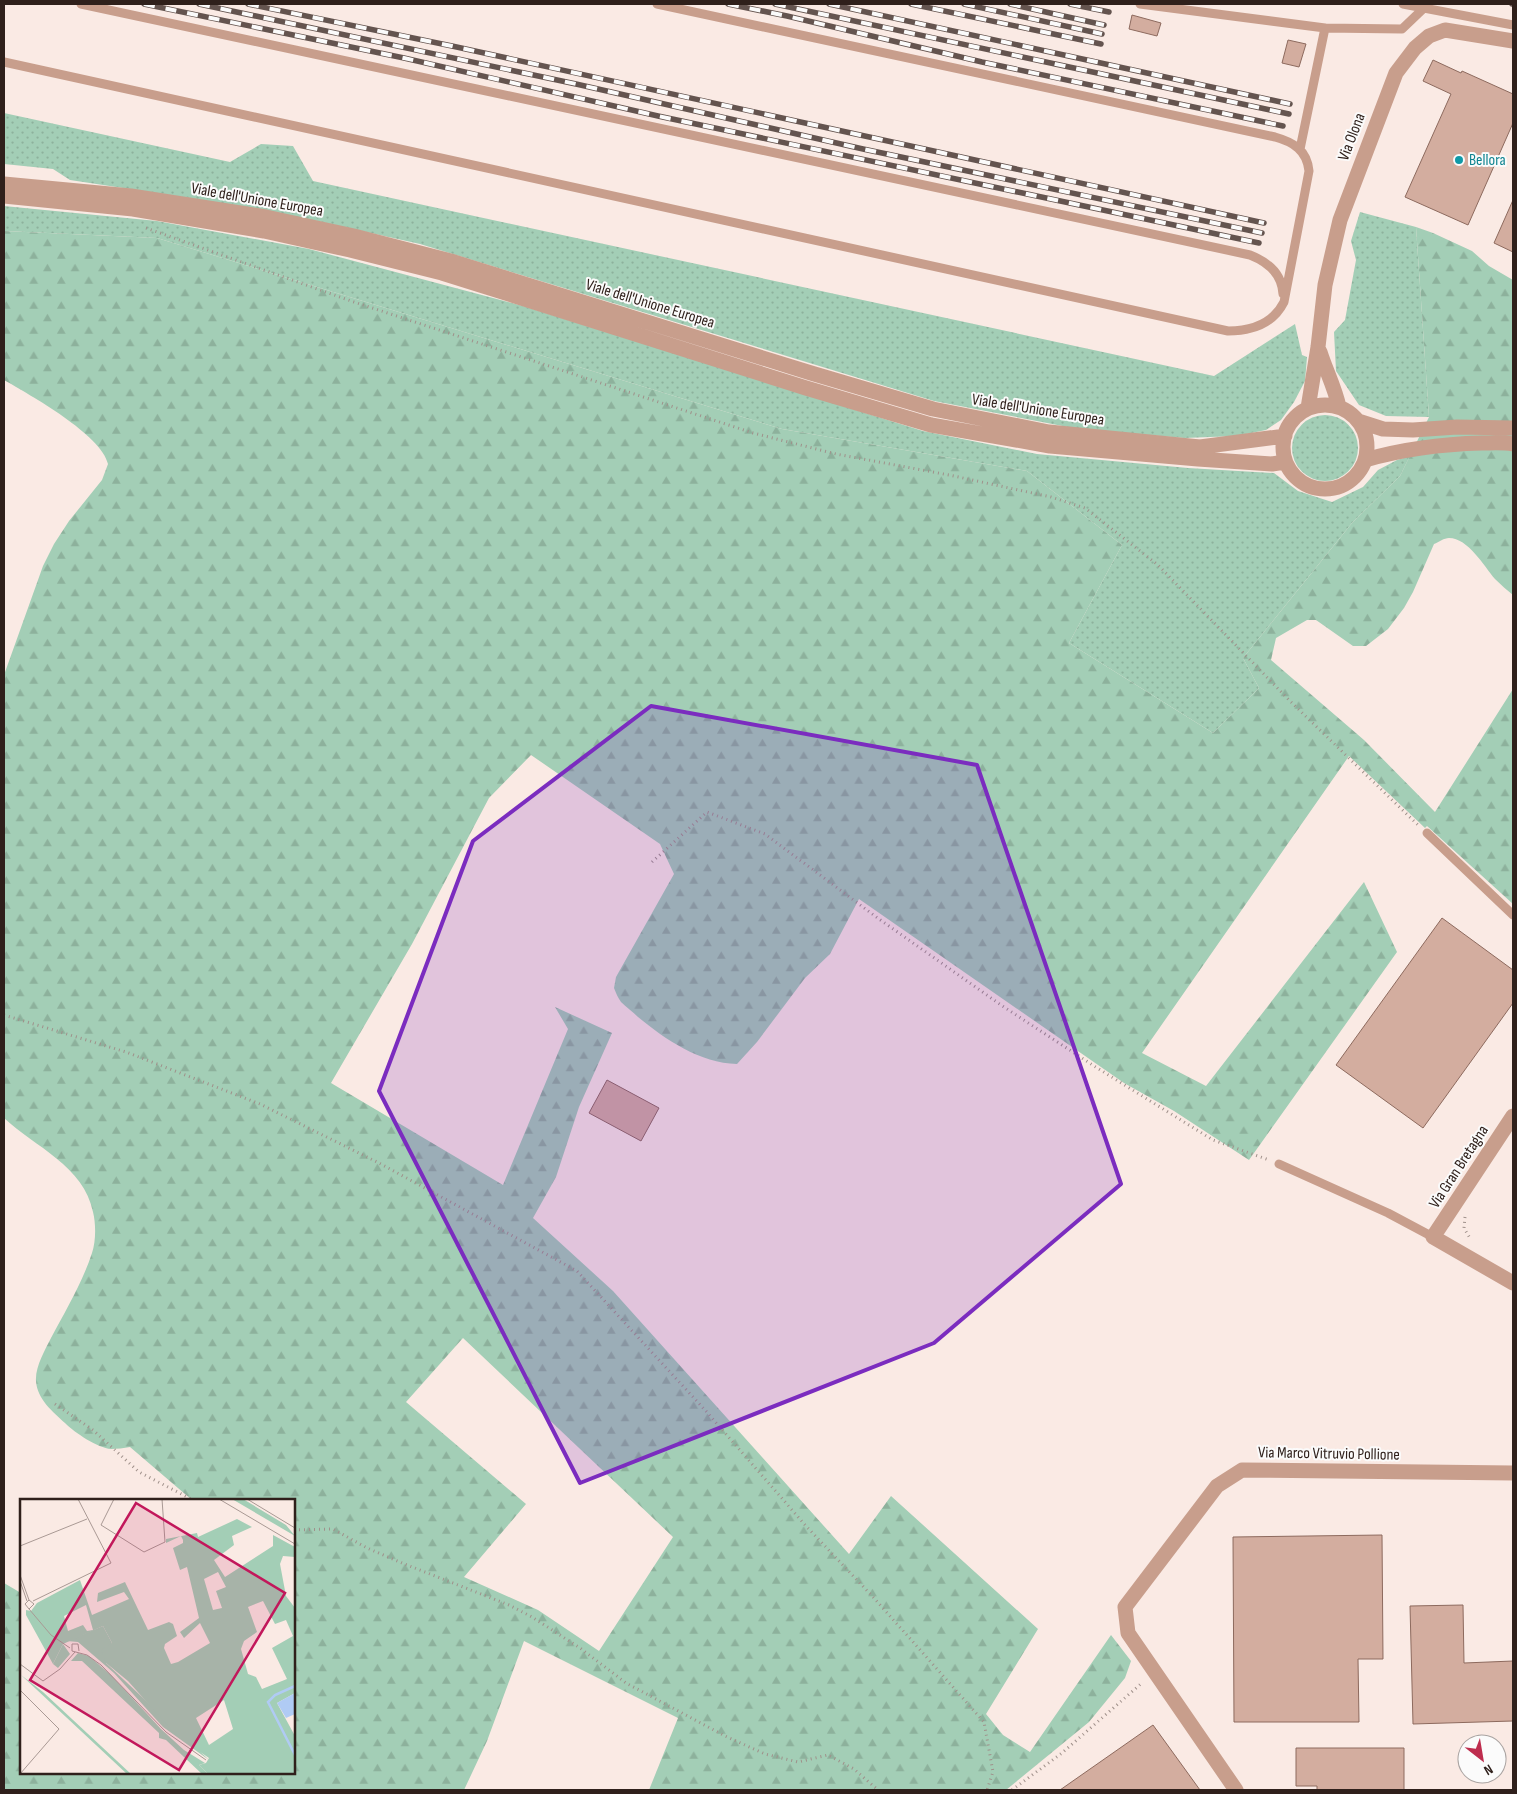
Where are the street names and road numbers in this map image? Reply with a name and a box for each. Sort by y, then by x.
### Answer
street label: Via Olona [1334,111,1370,163]
street label: Viale dell'Unione Europea [190,179,324,221]
street label: Viale dell'Unione Europea [583,275,717,333]
street label: Viale dell'Unione Europea [971,390,1105,430]
street label: Via Gran Bretagna [1425,1122,1493,1212]
street label: Via Marco Vitruvio Pollione [1258,1443,1400,1465]

